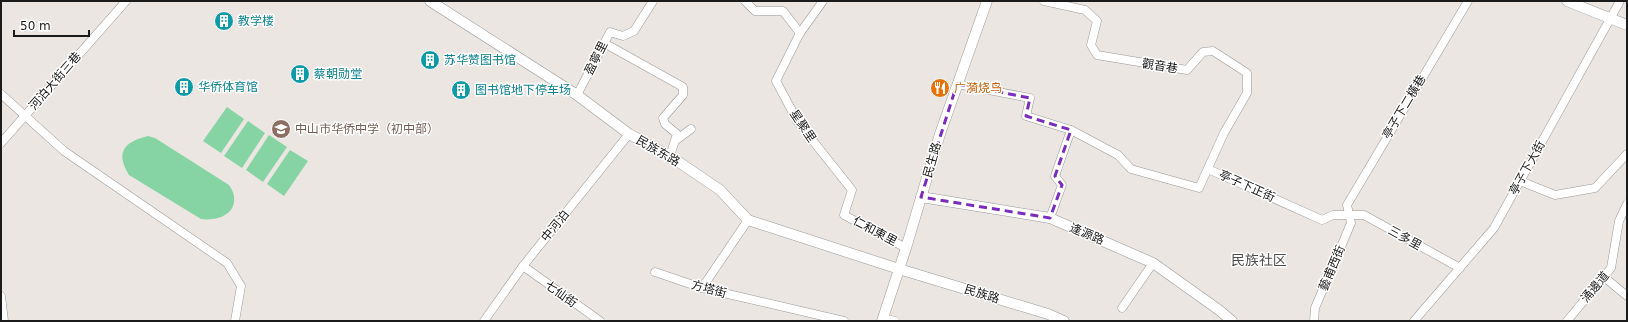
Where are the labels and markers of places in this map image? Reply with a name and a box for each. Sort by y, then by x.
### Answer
building icon: 教学楼 [213,10,235,32]
place label: 教学楼 [238,14,274,28]
building icon: 苏华赞图书馆 [419,49,441,71]
place label: 苏华赞图书馆 [444,53,516,67]
building icon: 蔡朝勋堂 [289,63,311,85]
place label: 蔡朝勋堂 [314,67,362,81]
building icon: 华侨体育馆 [173,76,195,98]
restaurant icon: 广漪烧鸟 [929,77,951,99]
building icon: 图书馆地下停车场 [450,79,472,101]
place label: 华侨体育馆 [198,80,258,94]
place label: 广漪烧鸟 [954,81,1002,95]
place label: 图书馆地下停车场 [475,83,571,97]
school or university icon: 中山市华侨中学（初中部） [270,118,292,140]
place label: 中山市华侨中学（初中部） [295,122,439,136]

